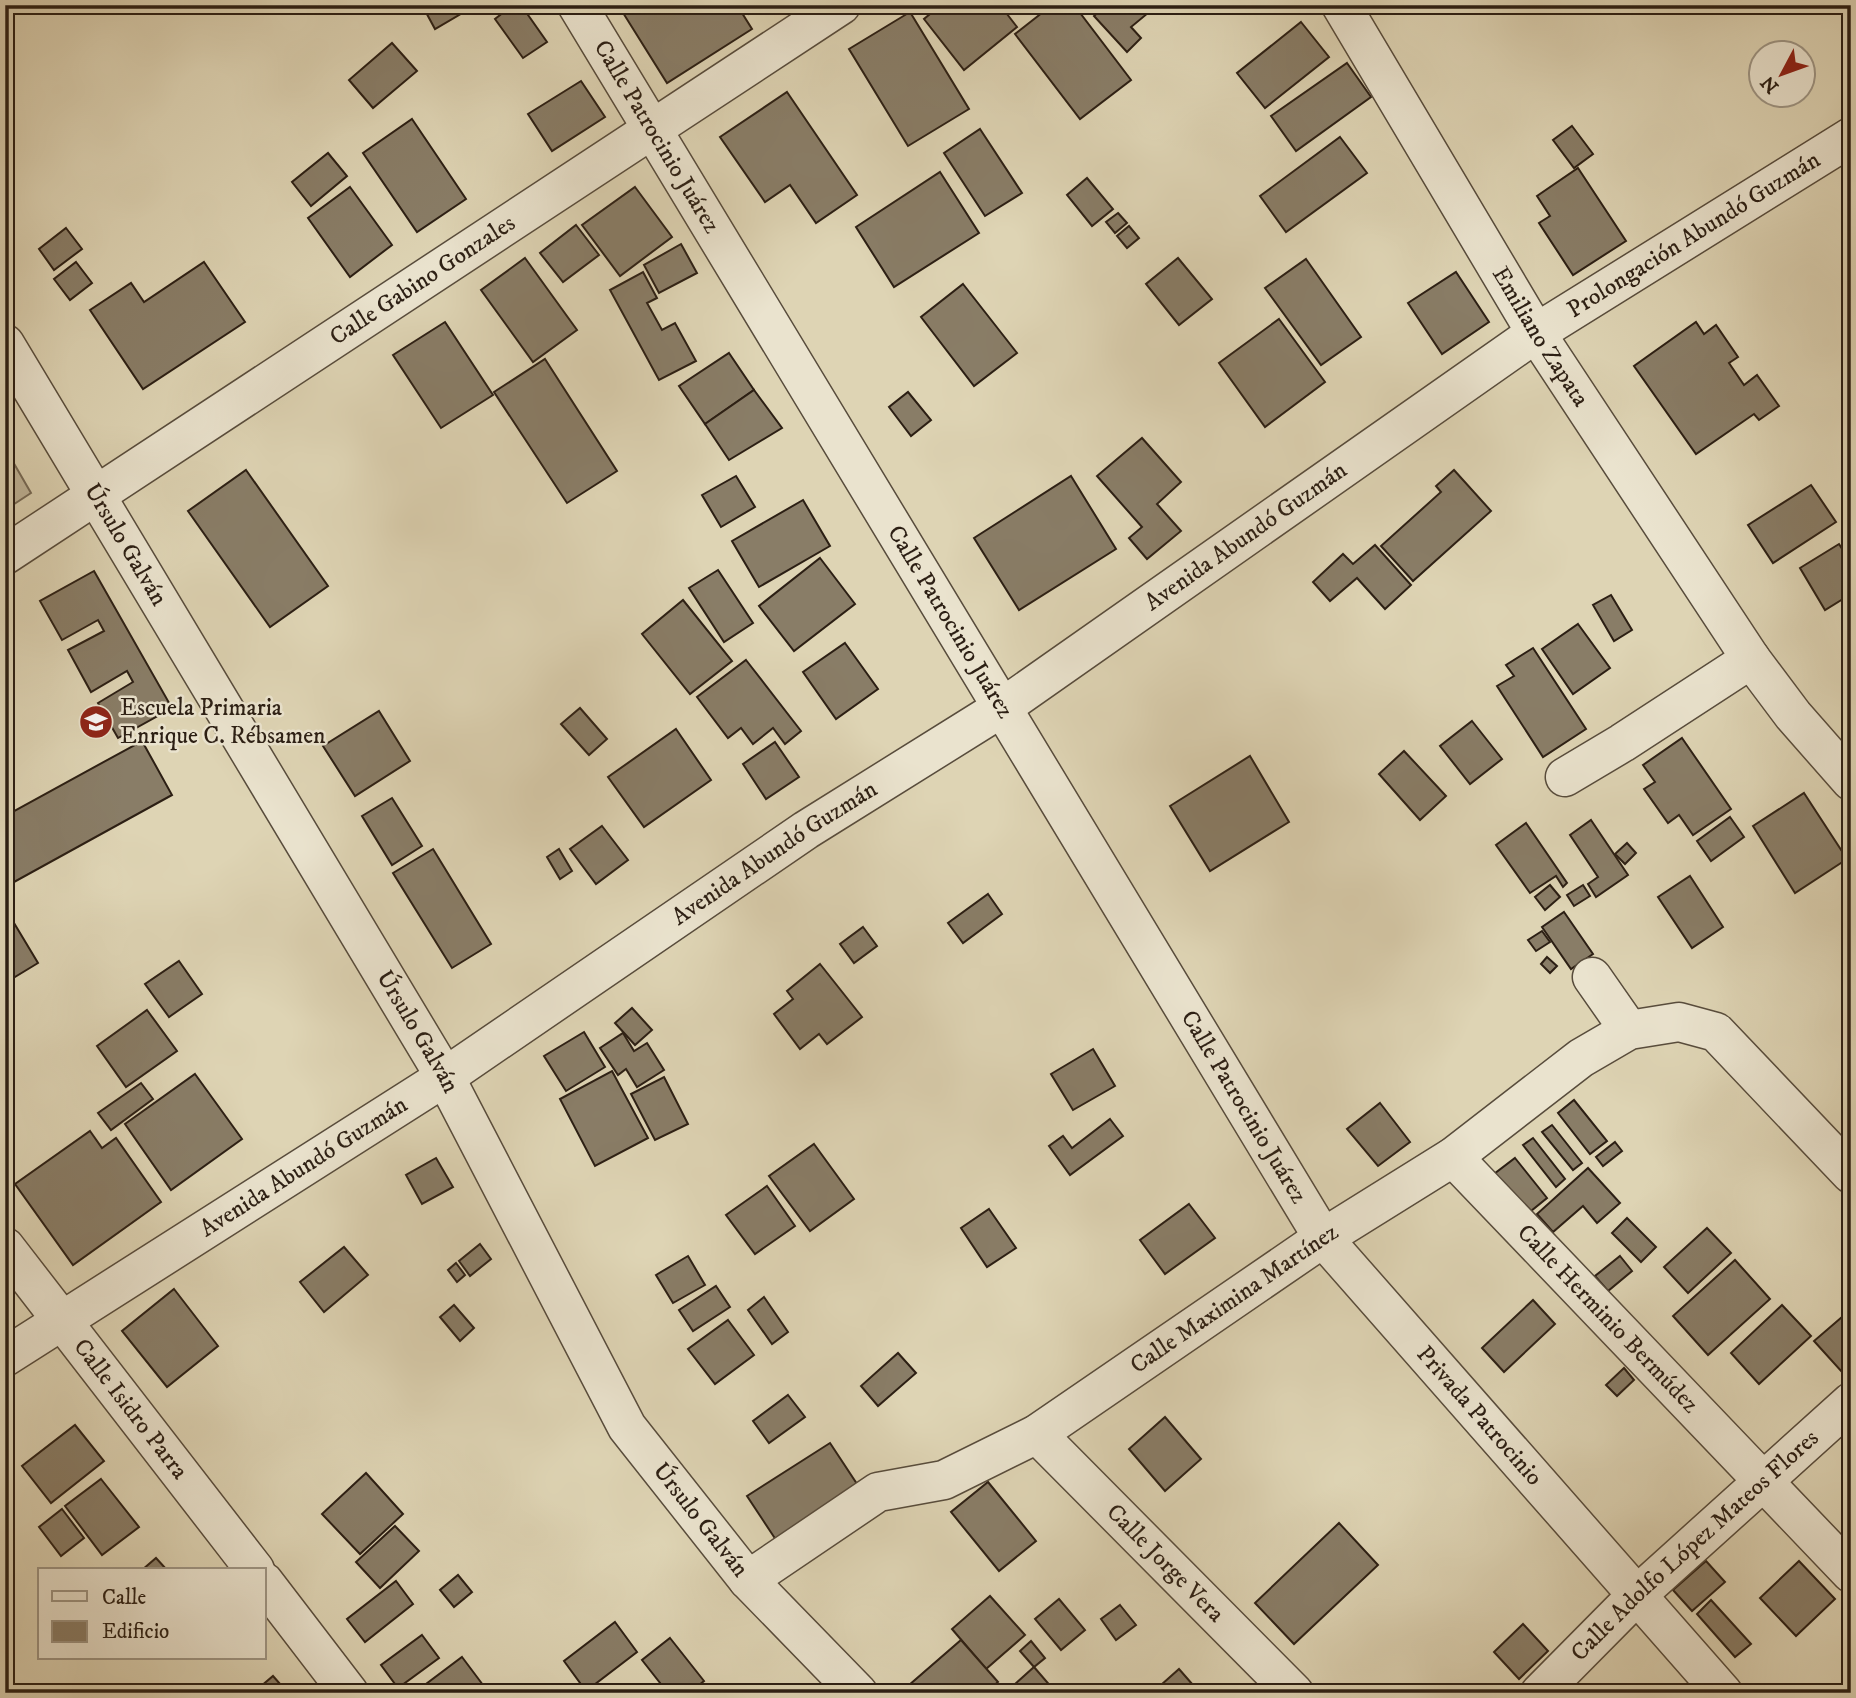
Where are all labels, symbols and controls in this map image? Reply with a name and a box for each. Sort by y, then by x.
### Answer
street label: Calle Patrocinio Juárez [587,35,727,239]
north arrow [1748,38,1818,108]
text: N [1756,70,1784,98]
street label: Prolongación Abundó Guzmán [1562,145,1826,325]
street label: Calle Gabino Gonzales [324,208,521,352]
street label: Emiliano Zapata [1485,261,1596,413]
street label: Avenida Abundó Guzmán [1139,455,1353,618]
street label: Úrsulo Galván [77,477,174,612]
street label: Calle Patrocinio Juárez [880,520,1020,724]
place label: Escuela Primaria Enrique C. Rébsamen [120,693,326,751]
school or university icon: Escuela Primaria Enrique C. Rébsamen [77,703,115,741]
street label: Avenida Abundó Guzmán [666,774,883,932]
street label: Úrsulo Galván [369,964,466,1098]
street label: Calle Patrocinio Juárez [1174,1005,1314,1210]
street label: Avenida Abundó Guzmán [194,1090,413,1244]
street label: Calle Maximina Martínez [1124,1217,1344,1381]
street label: Calle Herminio Bermúdez [1511,1218,1706,1420]
street label: Calle Isidro Parra [67,1333,195,1486]
street label: Privada Patrocinio [1410,1340,1549,1492]
street label: Calle Adolfo López Mateos Flores [1565,1423,1825,1668]
street label: Úrsulo Galván [646,1456,755,1584]
street label: Calle Jorge Vera [1100,1498,1231,1629]
legend [38,1568,266,1660]
text: Calle [102,1585,146,1611]
text: Edificio [102,1619,169,1645]

